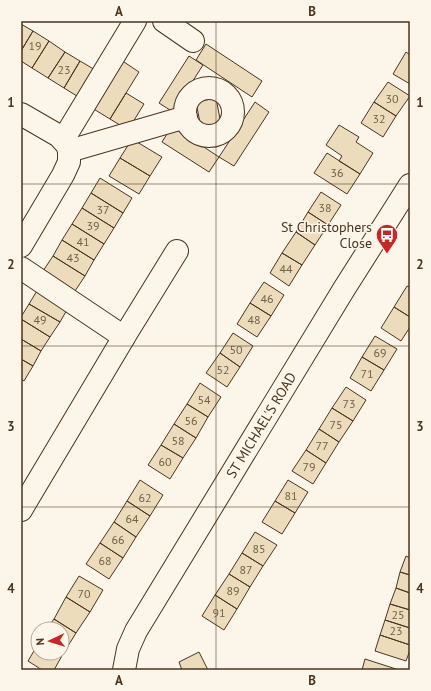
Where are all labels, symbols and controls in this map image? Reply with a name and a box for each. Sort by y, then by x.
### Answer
text: A [115,3,123,20]
text: B [308,3,316,20]
house number: 19 [28,38,42,53]
house number: 23 [57,62,71,77]
house number: 30 [385,91,399,106]
text: 1 [7,94,15,111]
text: 1 [416,94,424,111]
house number: 32 [372,111,386,126]
house number: 36 [330,165,344,180]
house number: 38 [318,200,332,215]
house number: 37 [96,202,110,217]
house number: 39 [86,218,100,233]
place label: St Christophers Close [281,218,372,252]
bus stop icon: St Christophers Close [374,222,400,255]
house number: 41 [76,234,90,249]
house number: 43 [66,250,80,265]
text: 2 [7,256,15,273]
text: 2 [416,256,424,273]
house number: 44 [279,261,293,276]
house number: 46 [260,291,274,306]
house number: 49 [33,312,47,327]
house number: 48 [247,312,261,327]
house number: 50 [229,342,243,357]
house number: 69 [373,345,387,360]
house number: 52 [216,362,230,377]
house number: 71 [360,366,374,381]
street label: ST MICHAEL'S ROAD [222,369,300,481]
house number: 54 [197,392,211,407]
house number: 73 [342,396,356,411]
house number: 56 [184,413,198,428]
house number: 75 [329,417,343,432]
text: 3 [7,418,15,435]
text: 3 [416,418,424,435]
house number: 58 [171,433,185,448]
house number: 77 [315,438,329,453]
house number: 60 [158,454,172,469]
house number: 79 [302,459,316,474]
house number: 81 [284,488,298,503]
house number: 62 [138,490,152,505]
house number: 64 [125,511,139,526]
house number: 66 [111,532,125,547]
house number: 85 [252,541,266,556]
house number: 68 [98,553,112,568]
house number: 87 [239,562,253,577]
text: 4 [7,580,15,597]
text: 4 [416,580,424,597]
house number: 89 [226,583,240,598]
house number: 70 [77,586,91,601]
house number: 91 [212,605,226,620]
house number: 25 [391,607,405,622]
north arrow [30,621,70,661]
house number: 23 [389,623,403,638]
text: N [33,638,47,646]
text: A [115,672,123,689]
text: B [308,672,316,689]

